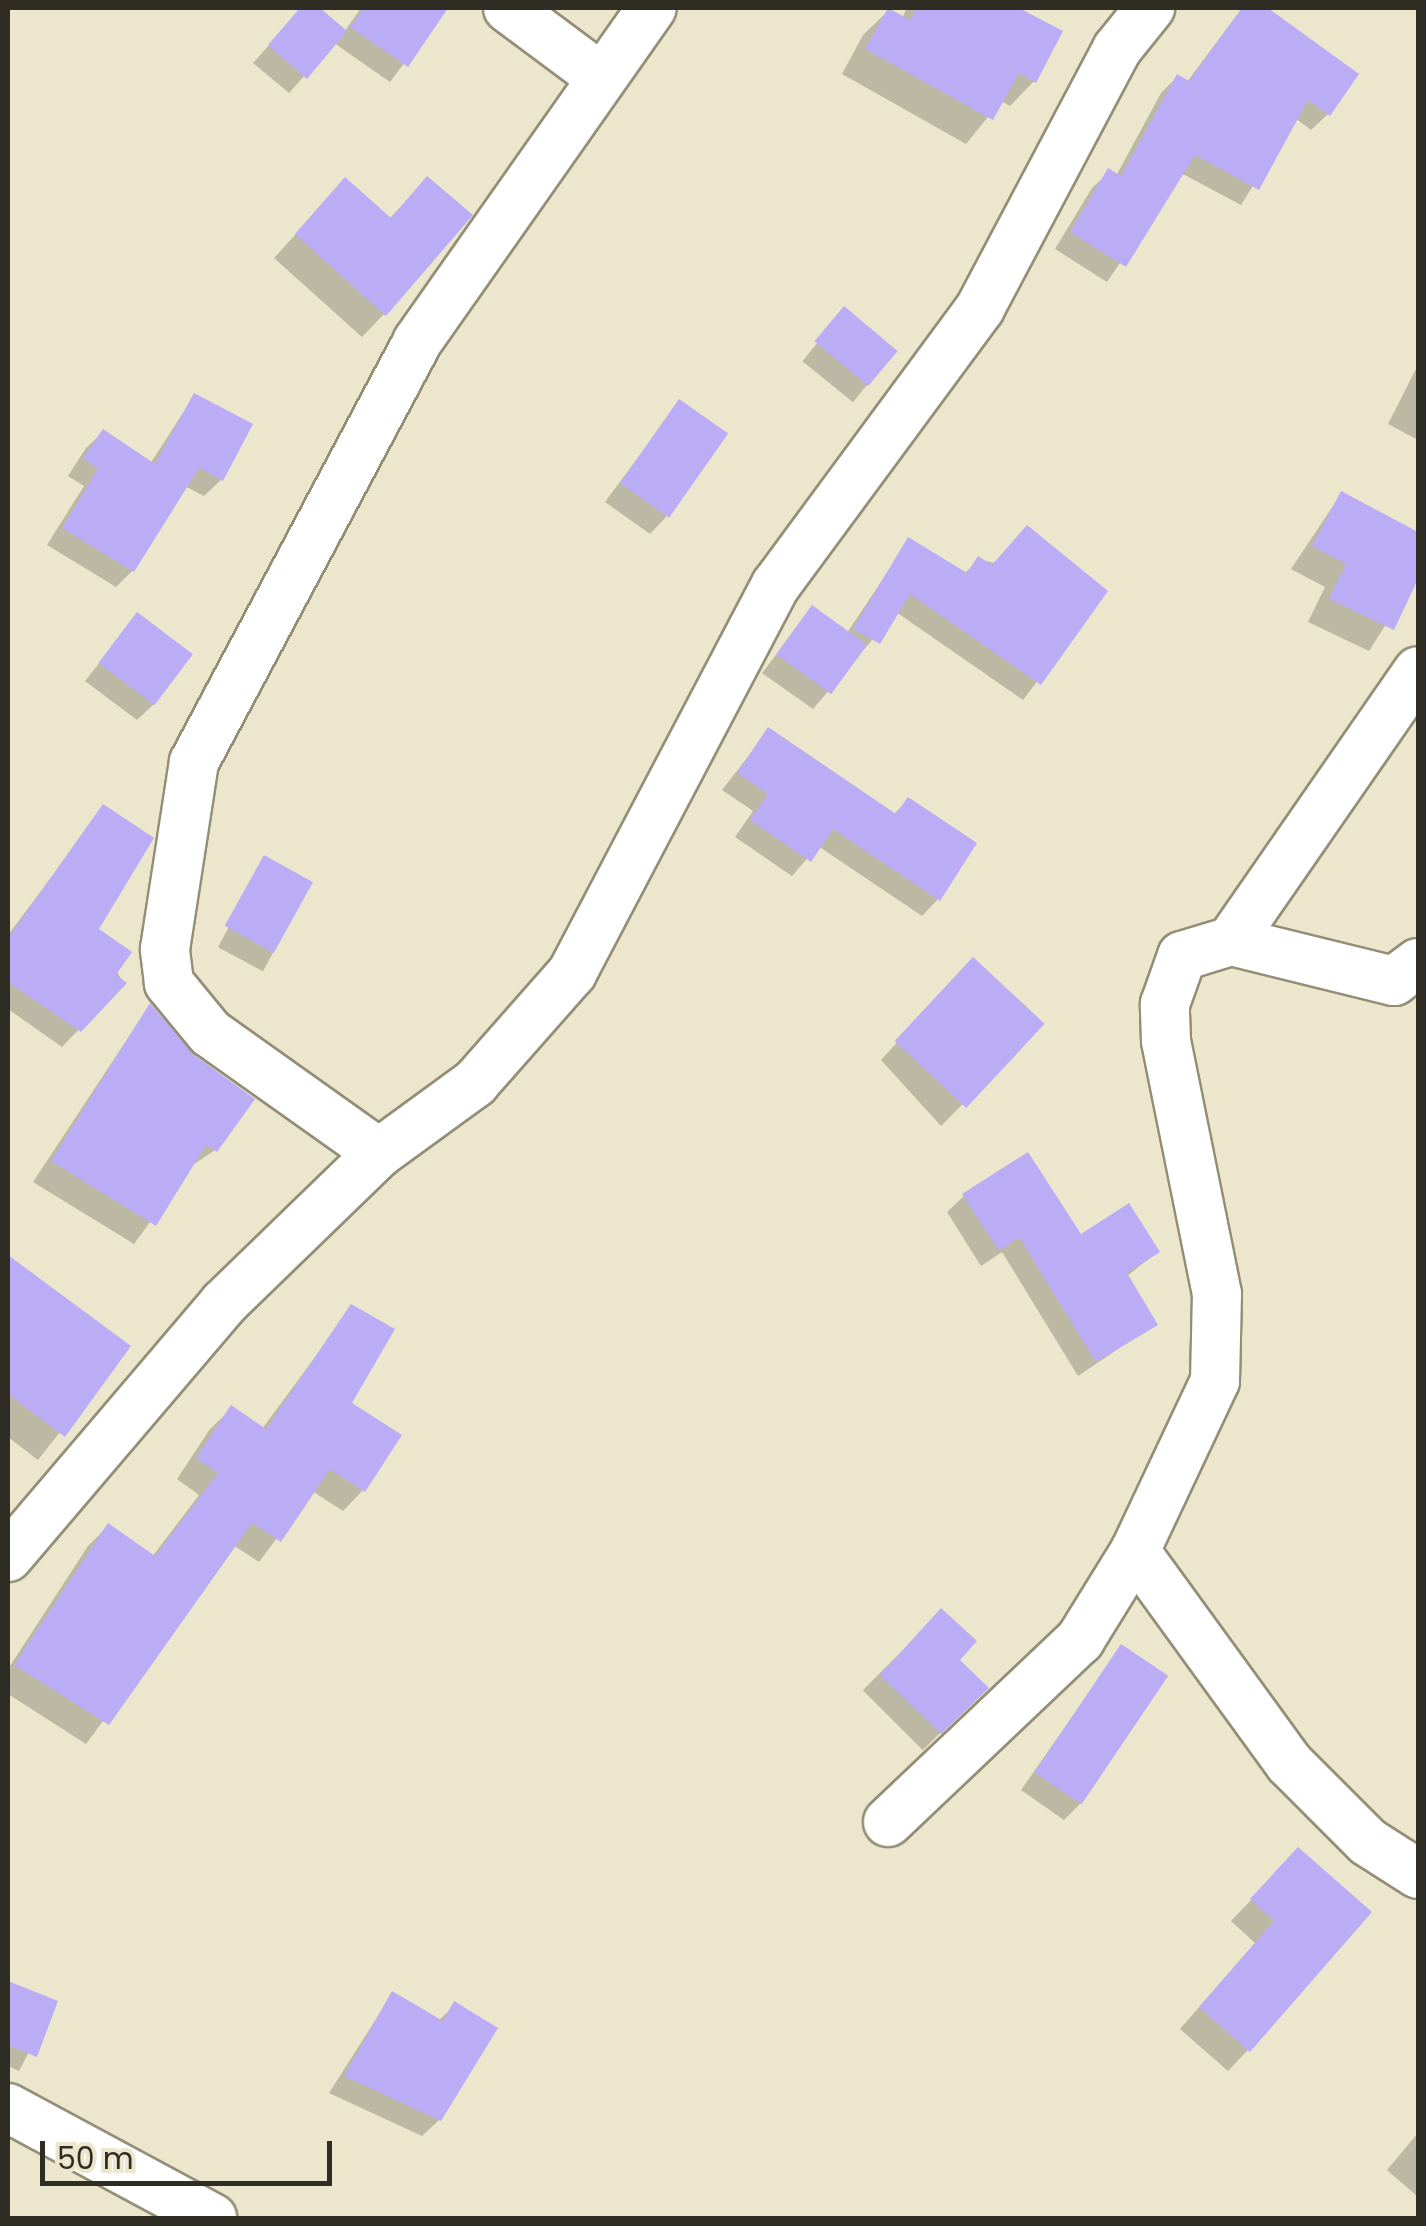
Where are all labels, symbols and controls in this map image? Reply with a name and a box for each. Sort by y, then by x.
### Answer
scale bar [45,2121,338,2183]
text: 50 m [57,2137,134,2180]

